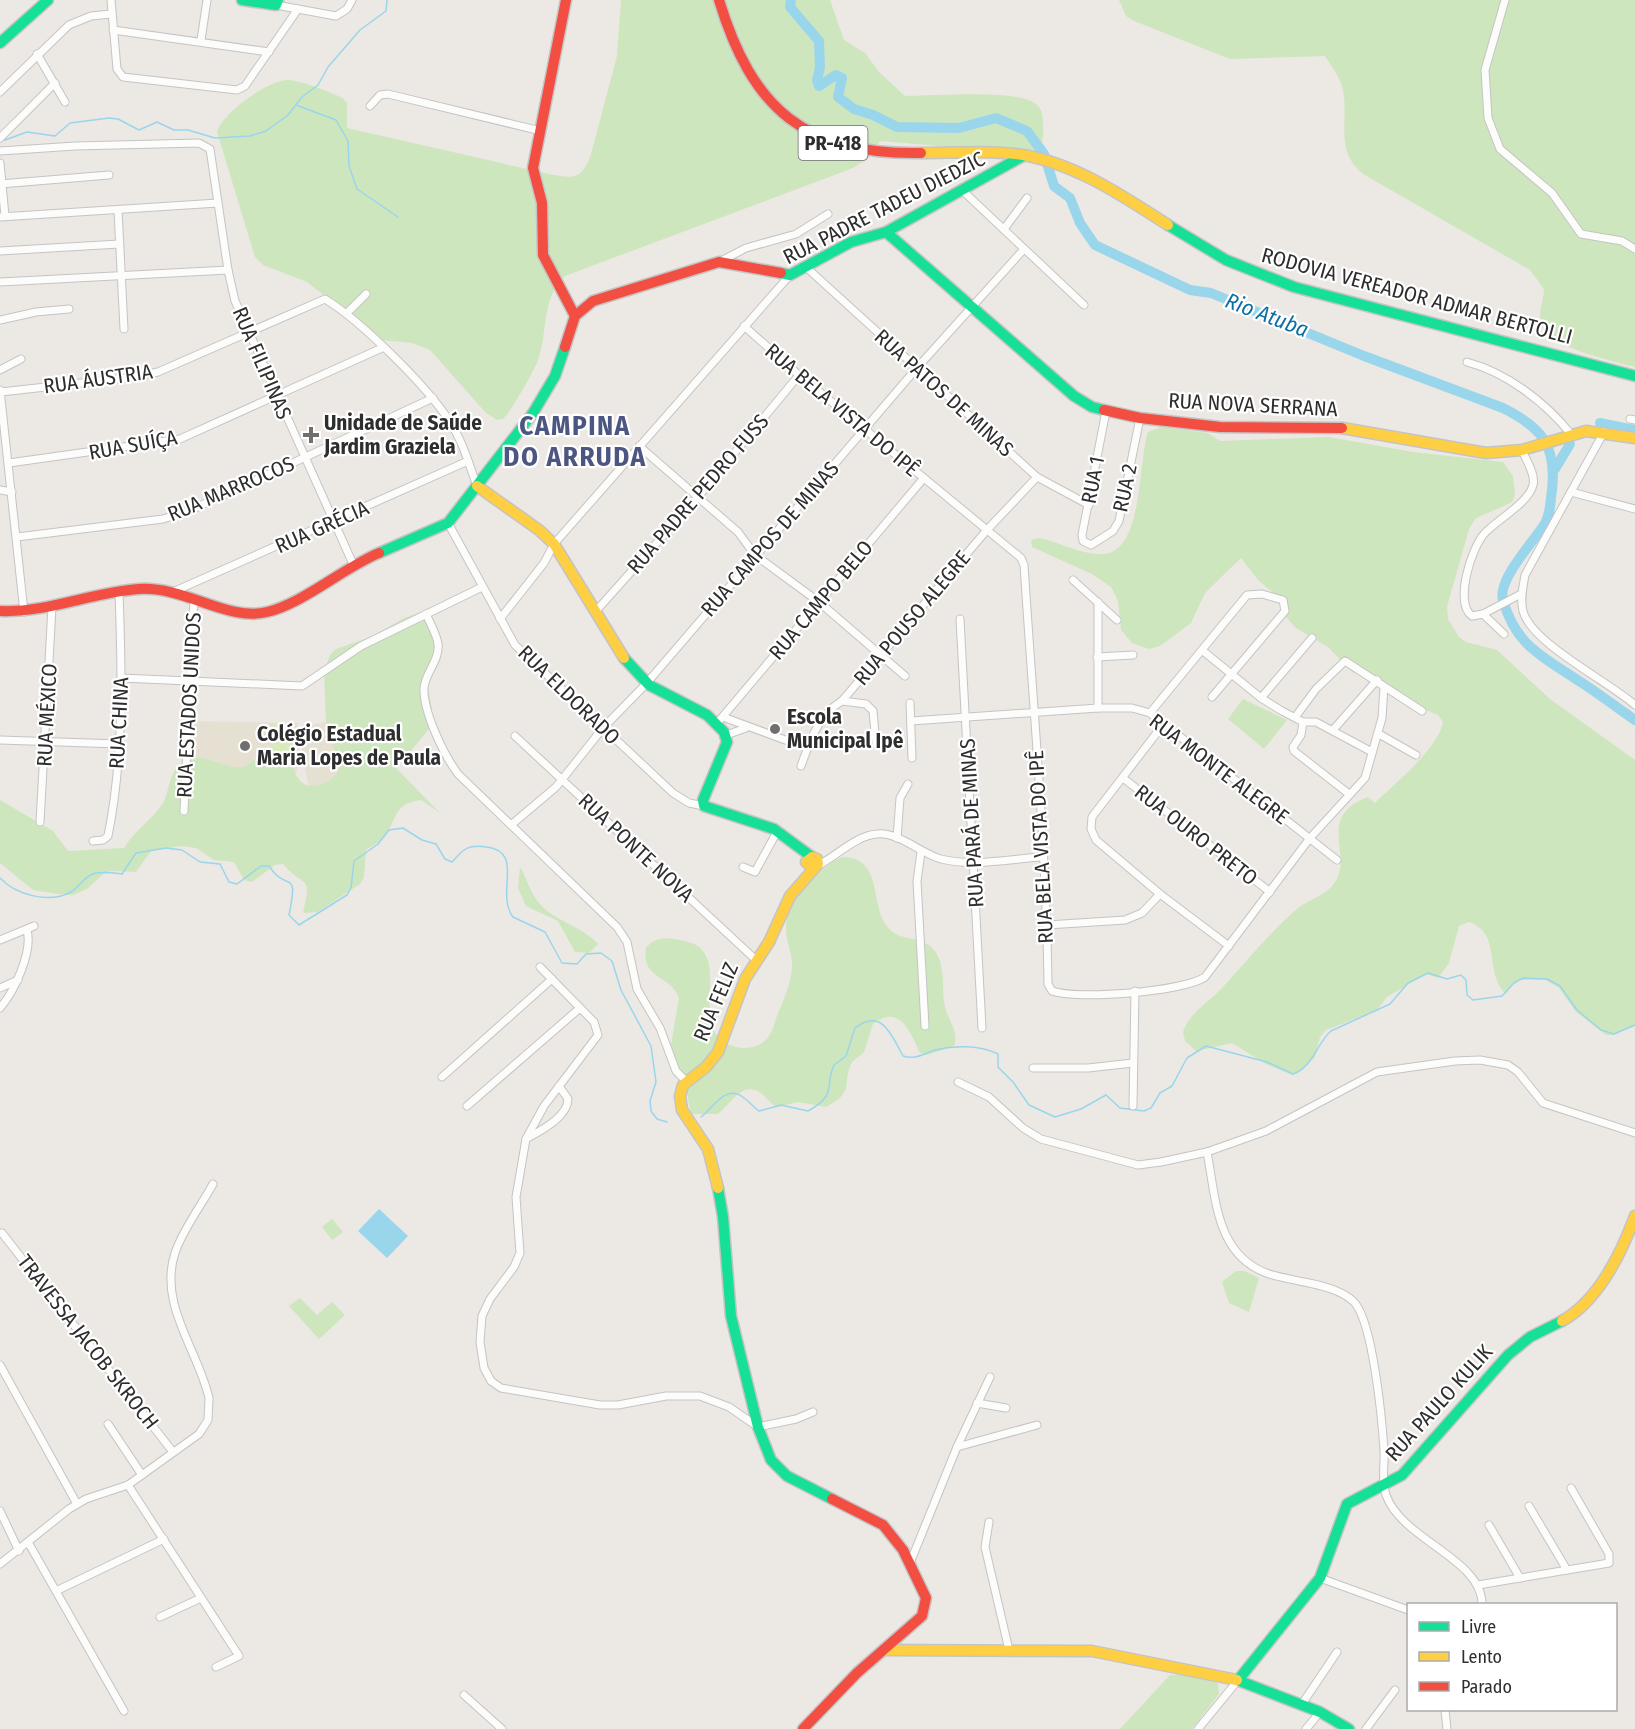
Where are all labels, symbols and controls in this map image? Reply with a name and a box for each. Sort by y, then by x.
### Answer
road number: PR-418 [798,126,868,160]
street label: RUA PADRE TADEU DIEDZIC [779,146,990,270]
street label: RODOVIA VEREADOR ADMAR BERTOLLI [1259,242,1575,350]
water label: Rio Atuba [1222,287,1312,343]
street label: RUA FILIPINAS [227,303,297,423]
street label: RUA PATOS DE MINAS [869,324,1019,462]
street label: RUA BELA VISTA DO IPÊ [760,338,925,482]
street label: RUA ÁUSTRIA [42,358,154,400]
street label: RUA NOVA SERRANA [1168,388,1338,422]
street label: RUA PADRE PEDRO FUSS [622,409,774,579]
place label: Unidade de Saúde Jardim Graziela [323,410,482,460]
district label: CAMPINA DO ARRUDA [503,410,647,473]
street label: RUA SUÍÇA [87,424,179,466]
marker: Unidade de Saúde Jardim Graziela [302,426,320,444]
street label: RUA MARROCOS [164,451,298,527]
street label: RUA 1 [1076,454,1110,506]
street label: RUA CAMPOS DE MINAS [695,456,845,622]
street label: RUA 2 [1107,461,1143,515]
street label: RUA GRÉCIA [271,495,373,559]
street label: RUA CAMPO BELO [763,535,879,665]
street label: RUA POUSO ALEGRE [848,545,976,691]
street label: RUA ESTADOS UNIDOS [171,612,207,798]
street label: RUA ELDORADO [513,640,625,750]
street label: RUA MÉXICO [31,663,63,767]
street label: RUA CHINA [104,676,134,770]
place label: Escola Municipal Ipê [787,704,904,754]
street label: RUA MONTE ALEGRE [1144,708,1294,830]
place label: Colégio Estadual Maria Lopes de Paula [257,721,441,771]
marker: Escola Municipal Ipê [768,722,782,736]
street label: RUA PARÁ DE MINAS [955,738,989,908]
marker: Colégio Estadual Maria Lopes de Paula [238,739,252,753]
street label: RUA BELA VISTA DO IPÊ [1023,750,1059,944]
street label: RUA OURO PRETO [1129,779,1263,891]
street label: RUA PONTE NOVA [573,788,699,908]
street label: RUA FELIZ [688,959,744,1045]
street label: TRAVESSA JACOB SKROCH [12,1249,164,1435]
street label: RUA PAULO KULIK [1380,1339,1499,1467]
legend [1407,1603,1617,1711]
text: Livre [1461,1616,1496,1638]
text: Lento [1461,1646,1502,1668]
text: Parado [1461,1676,1512,1698]

